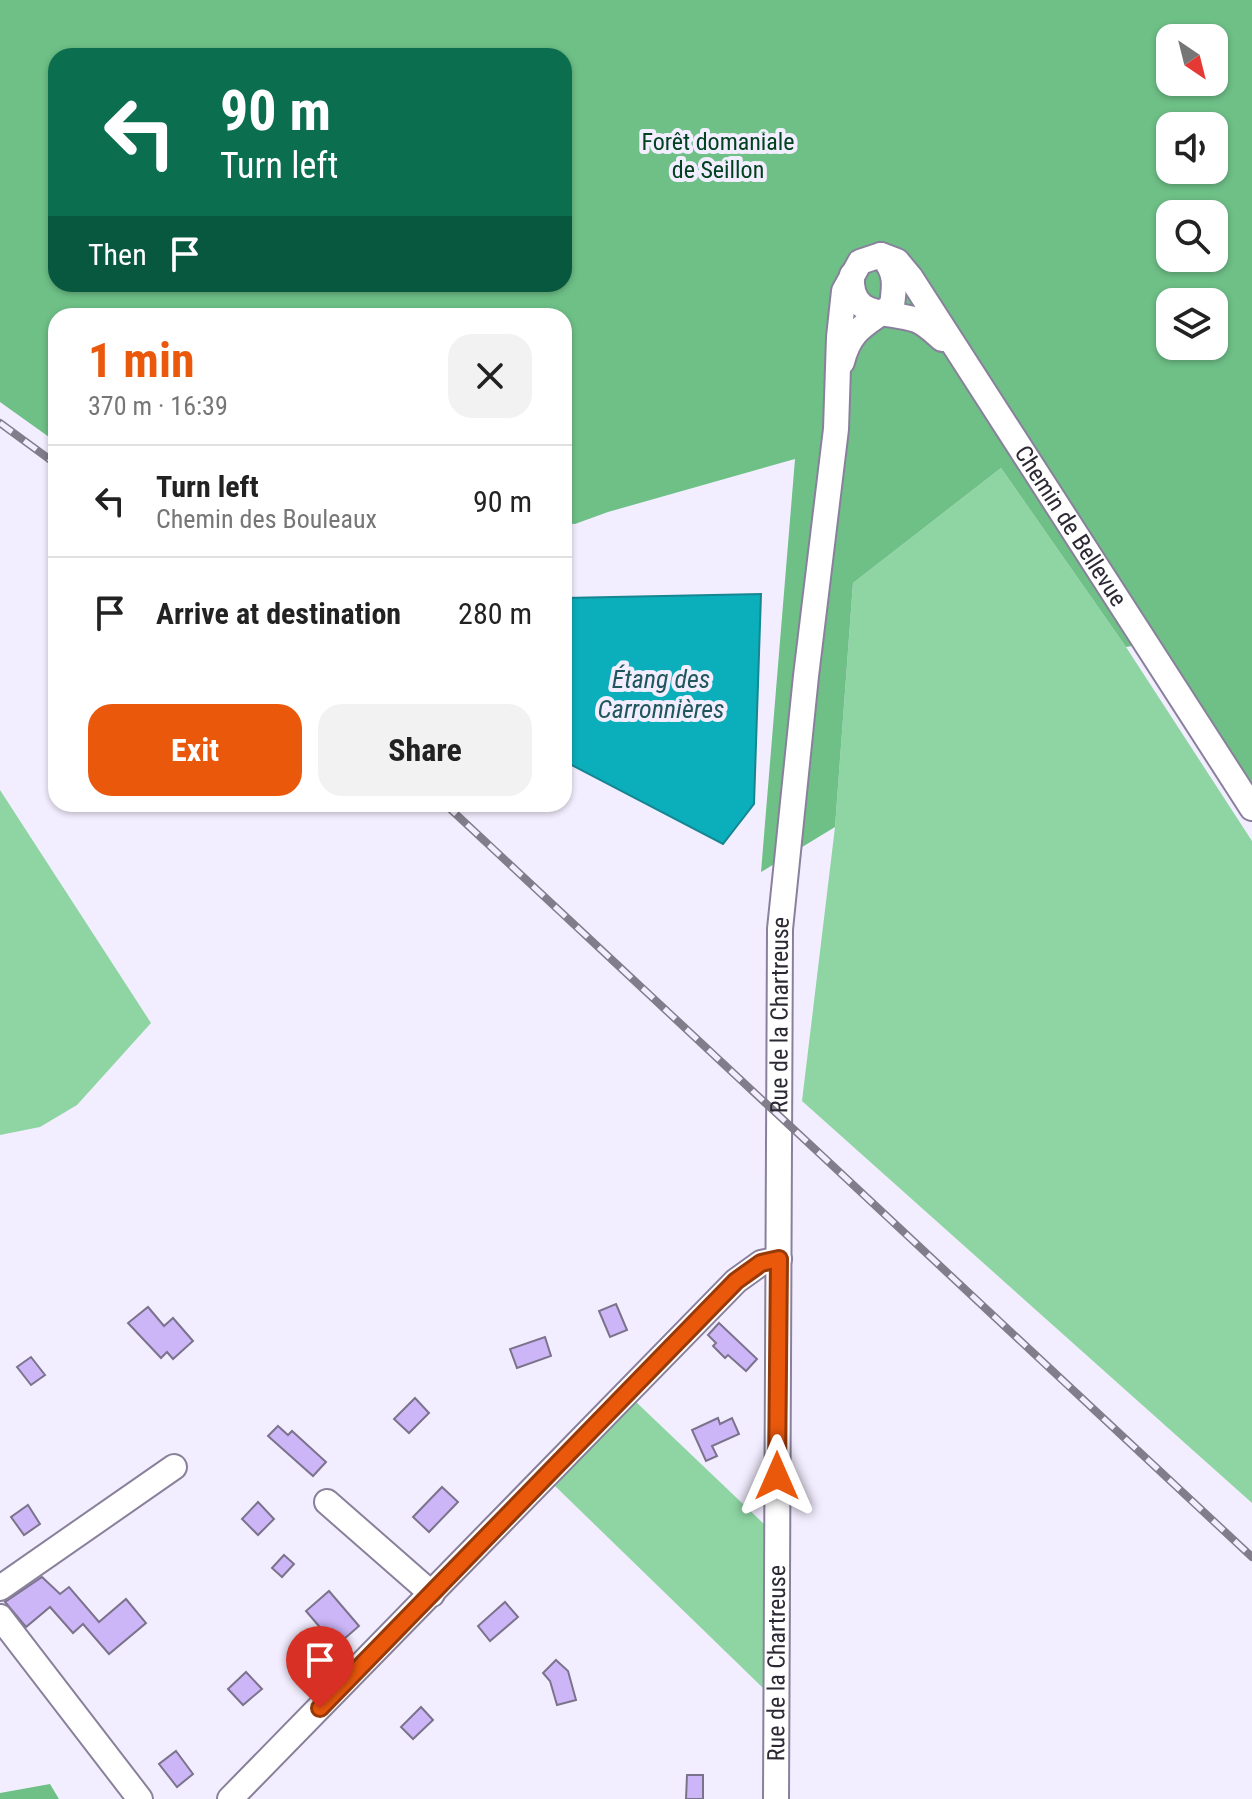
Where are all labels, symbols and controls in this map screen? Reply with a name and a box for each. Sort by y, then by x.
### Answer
north arrow [1156,24,1228,96]
map controls [1156,24,1228,360]
text: 90 m [220,78,331,144]
icon: left [88,80,192,184]
button: sound [1156,112,1228,184]
park label: Forêt domaniale de Seillon [641,128,795,184]
text: Turn left [220,145,338,187]
button: search [1156,200,1228,272]
icon: arrive [163,232,207,276]
text: Then [88,237,147,272]
button: layers [1156,288,1228,360]
text: 1 min [88,332,195,389]
button: close [448,334,532,418]
text: 370 m · 16:39 [88,391,228,421]
street label: Chemin de Bellevue [1009,440,1133,612]
text: Turn left [156,469,259,504]
icon: left [88,479,132,523]
text: 90 m [473,484,532,519]
text: Chemin des Bouleaux [156,504,377,534]
icon: arrive [88,591,132,635]
text: Arrive at destination [156,596,401,631]
text: 280 m [458,596,532,631]
water label: Étang des Carronnières [598,664,724,724]
button: Exit [88,704,302,796]
button: Share [318,704,532,796]
street label: Rue de la Chartreuse [765,916,795,1113]
position arrow [735,1434,819,1518]
street label: Rue de la Chartreuse [762,1565,791,1761]
pin [286,1626,354,1708]
icon: arrive [298,1638,342,1682]

